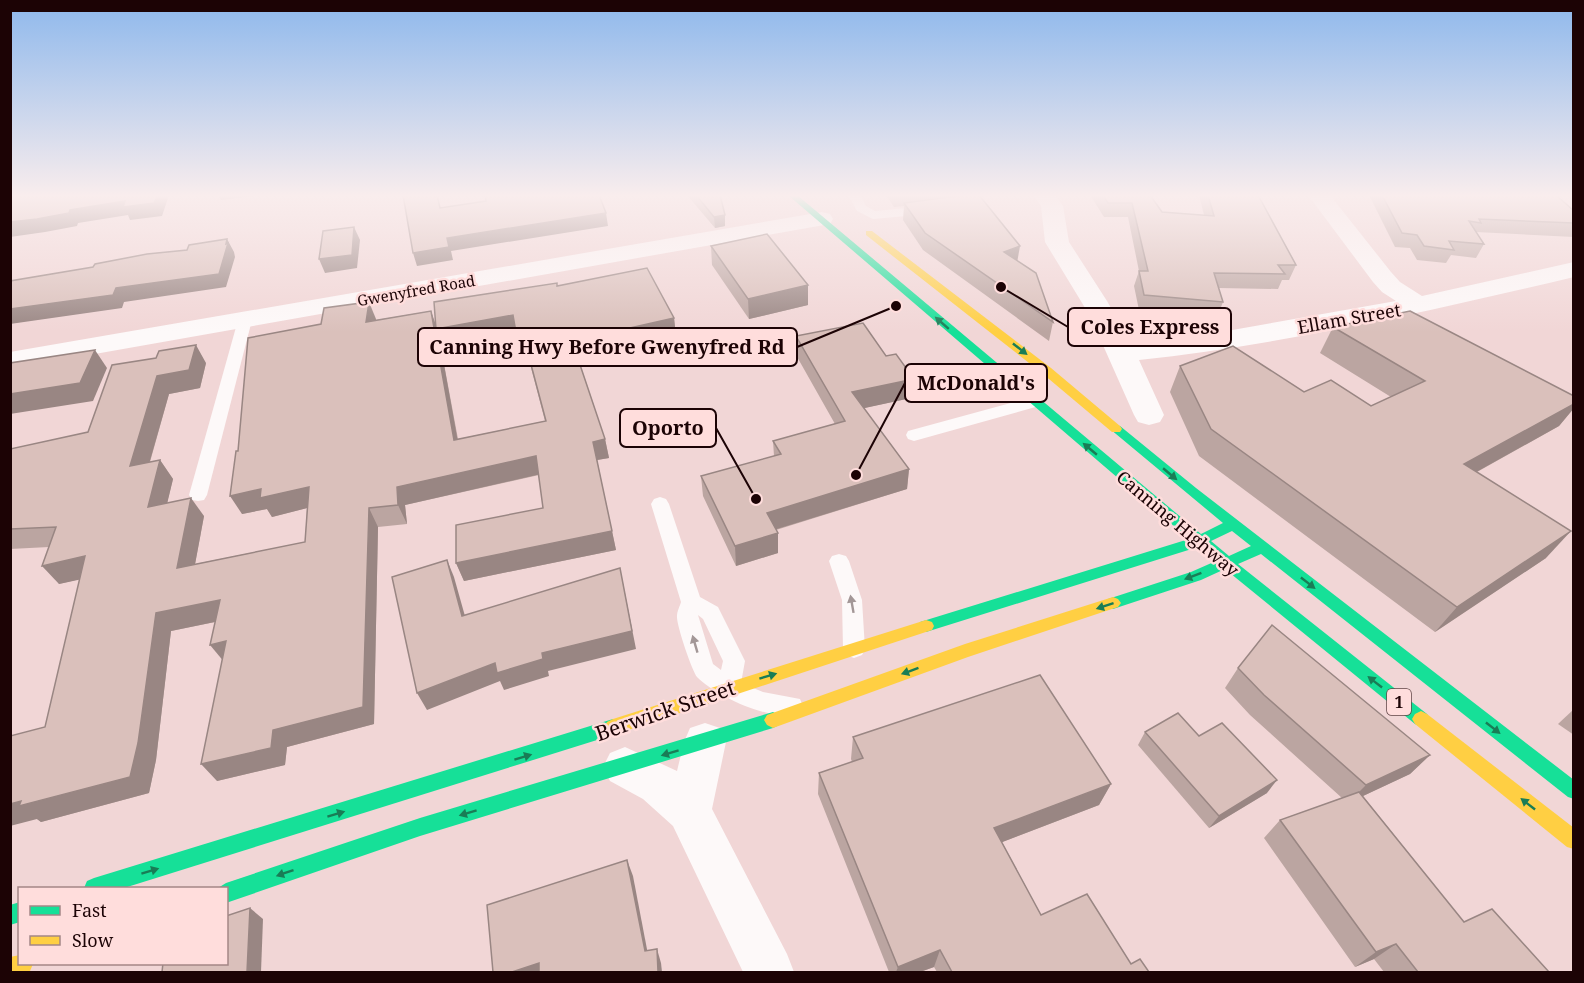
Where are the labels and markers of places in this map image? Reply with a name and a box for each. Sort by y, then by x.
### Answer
callout: Coles Express [1068,308,1231,346]
callout: Canning Hwy Before Gwenyfred Rd [418,328,797,366]
callout: McDonald's [905,364,1047,402]
callout: Oporto [620,409,716,447]

